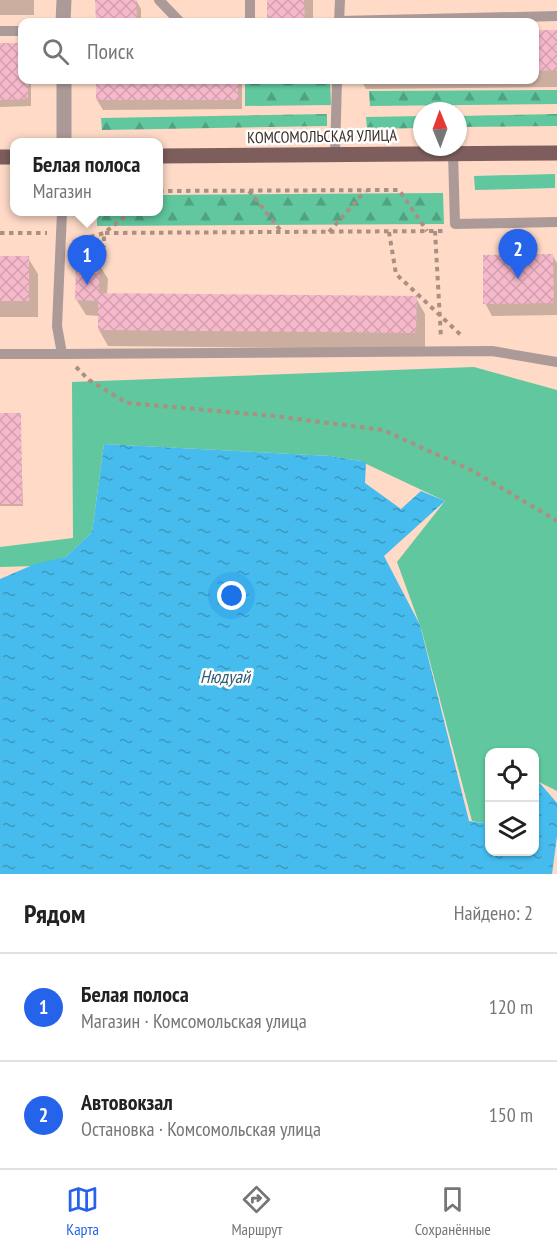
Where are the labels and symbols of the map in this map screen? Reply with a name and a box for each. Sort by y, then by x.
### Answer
north arrow [413,102,467,156]
street label: КОМСОМОЛЬСКАЯ УЛИЦА [247,125,397,147]
pin: 2 [498,230,538,279]
pin: 1 [68,236,106,285]
your location [217,581,246,610]
water label: Нюдуай [200,665,252,688]

